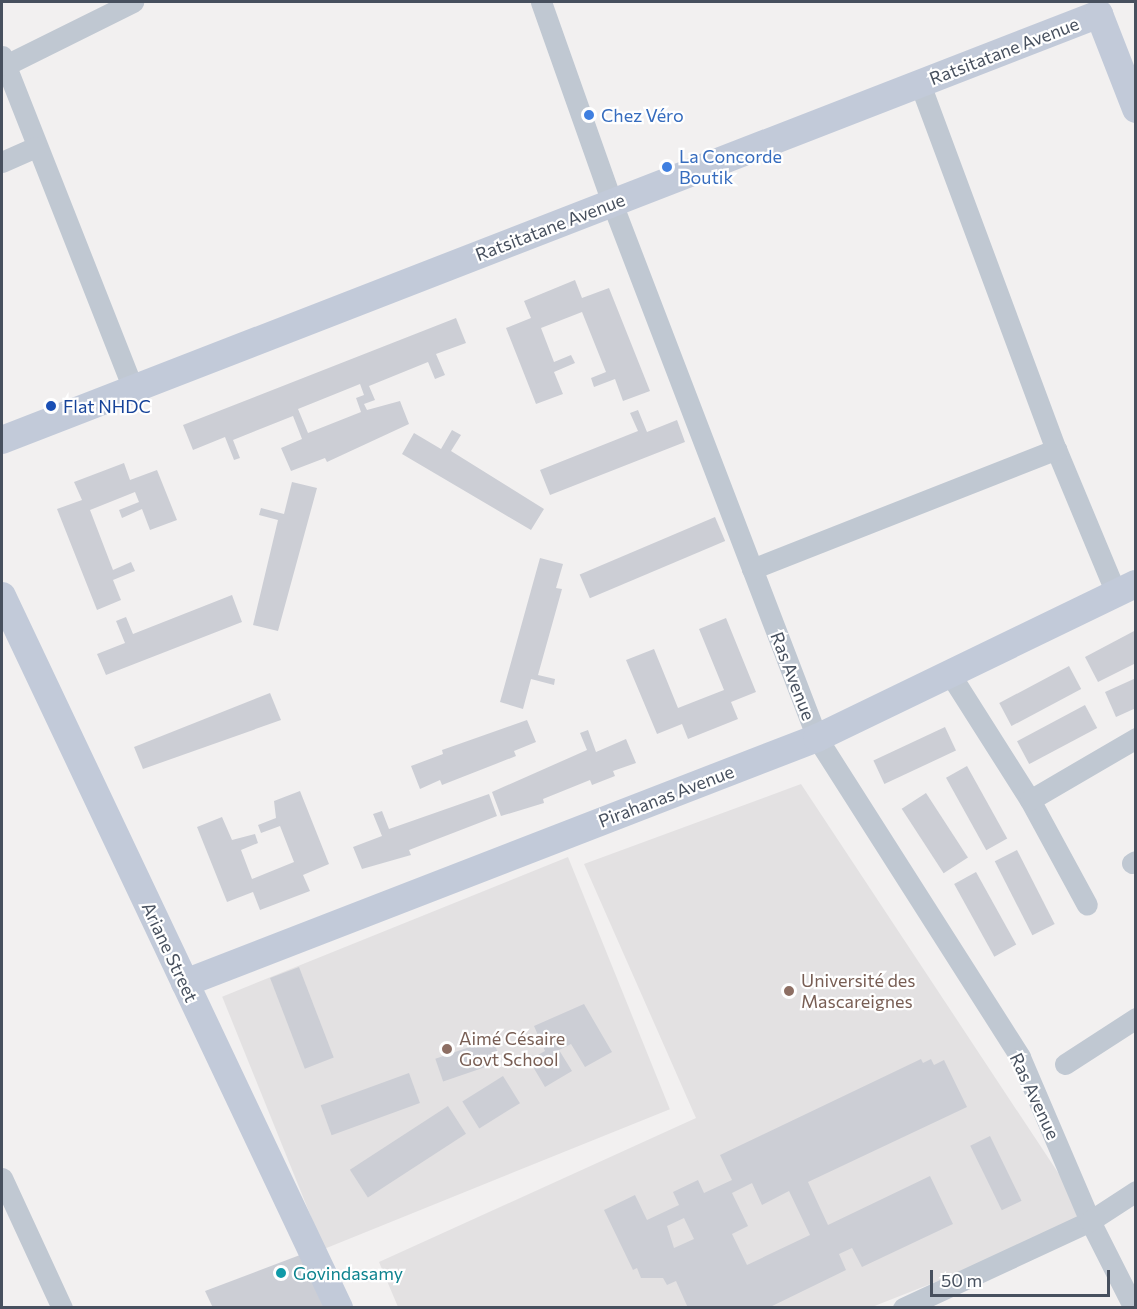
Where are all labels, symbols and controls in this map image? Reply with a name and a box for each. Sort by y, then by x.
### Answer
street label: Ratsitatane Avenue [926,13,1082,89]
place label: Chez Véro [601,104,684,126]
marker: Chez Véro [582,108,596,122]
place label: La Concorde Boutik [679,146,782,188]
marker: La Concorde Boutik [660,160,674,174]
street label: Ratsitatane Avenue [472,189,628,265]
place label: Flat NHDC [63,395,151,417]
marker: Flat NHDC [44,399,58,413]
street label: Ras Avenue [766,629,820,723]
street label: Pirahanas Avenue [595,760,737,832]
street label: Ariane Street [137,899,203,1005]
place label: Université des Mascareignes [801,970,915,1012]
marker: Université des Mascareignes [782,984,796,998]
place label: Aimé Césaire Govt School [459,1028,565,1070]
marker: Aimé Césaire Govt School [440,1042,454,1056]
street label: Ras Avenue [1006,1049,1064,1143]
scale bar [933,1258,1113,1296]
place label: Govindasamy [293,1262,403,1284]
marker: Govindasamy [274,1266,288,1280]
text: 50 m [941,1269,982,1291]

